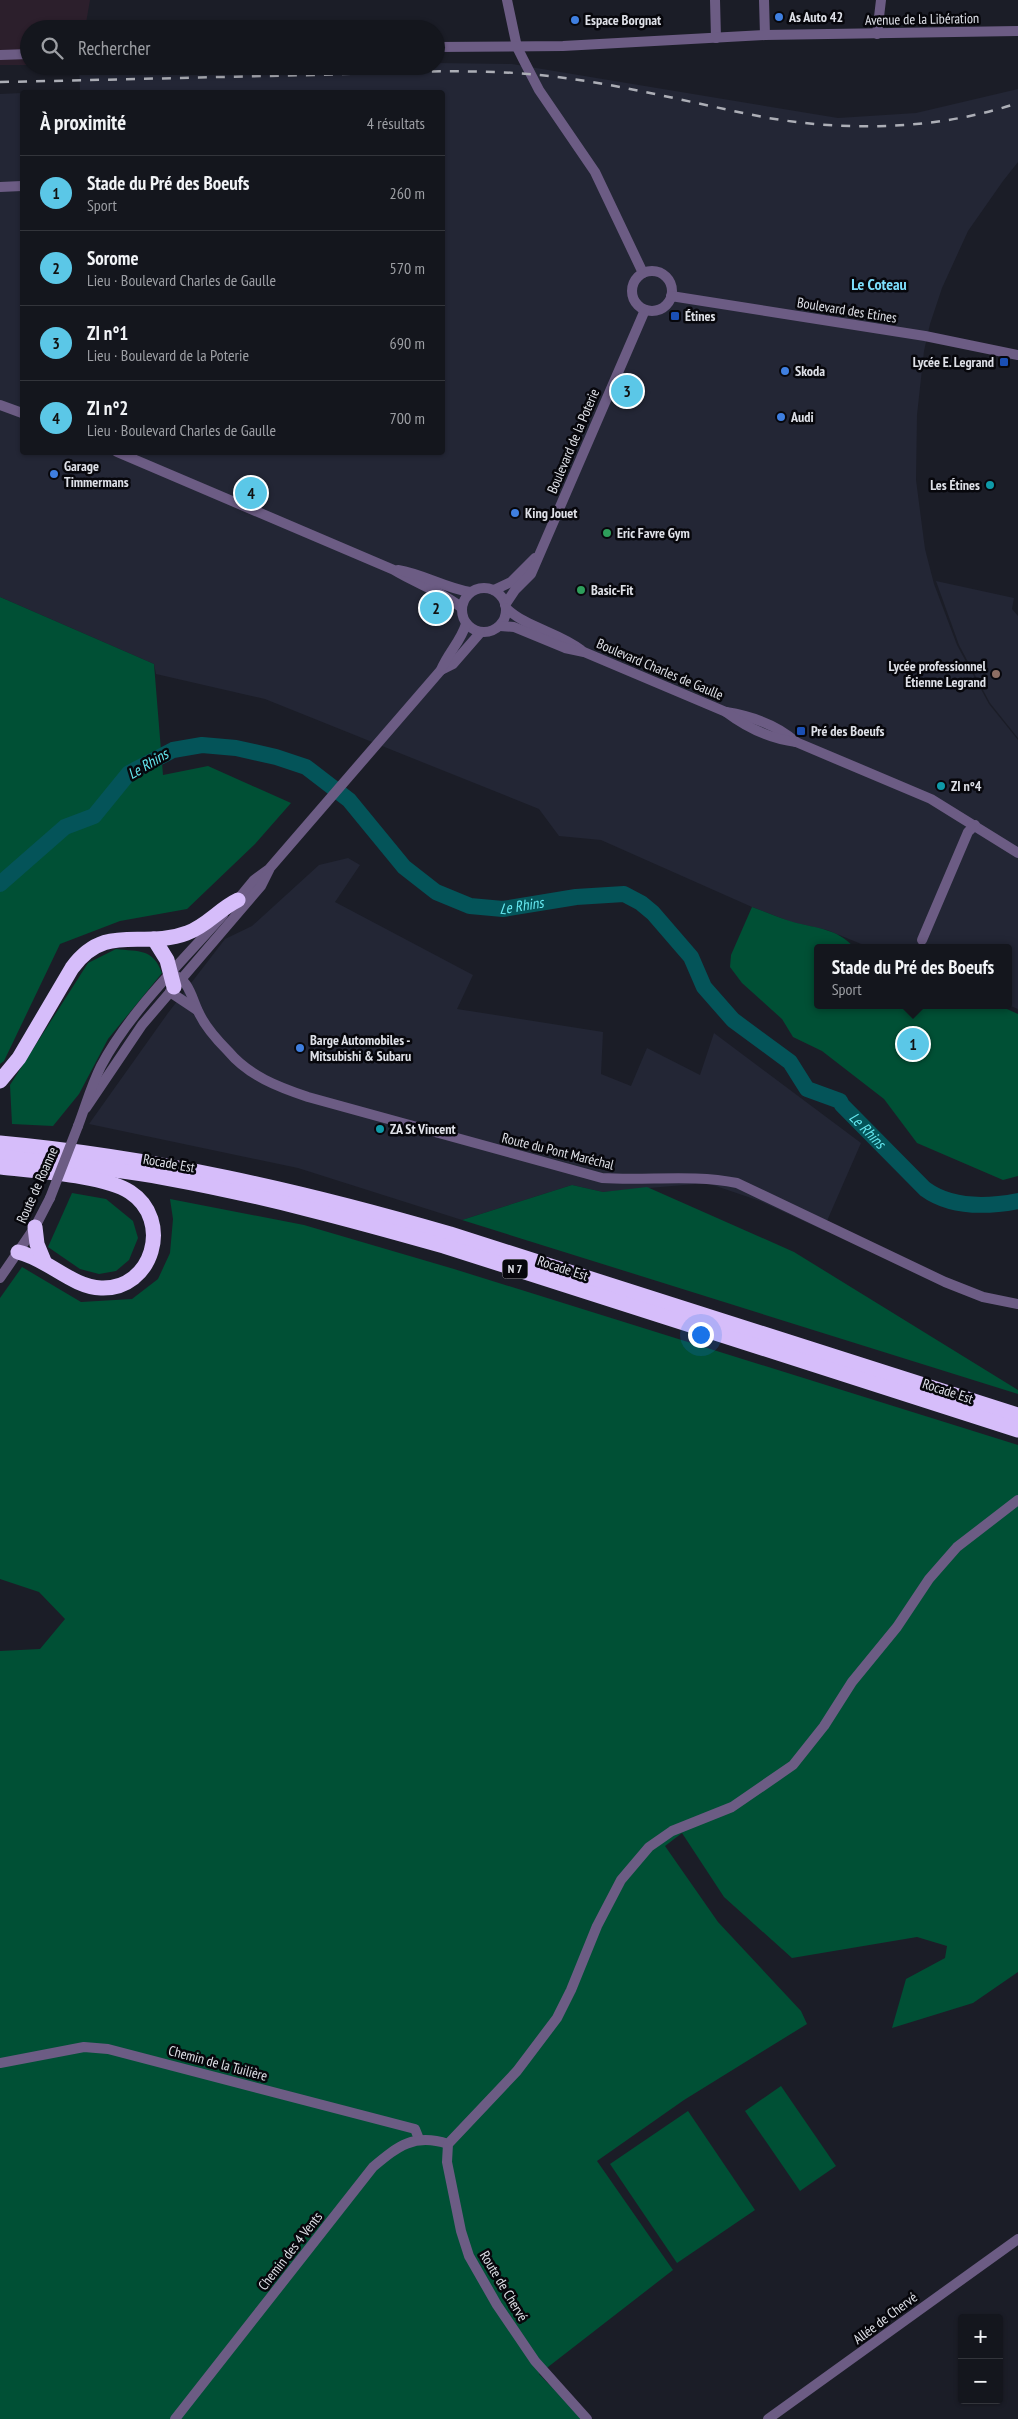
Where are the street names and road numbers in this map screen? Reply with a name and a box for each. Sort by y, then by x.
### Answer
street label: Avenue de la Libération [865,9,979,29]
street label: Boulevard des Etines [796,293,898,327]
street label: Boulevard de la Poterie [543,386,603,496]
street label: Boulevard Charles de Gaulle [594,634,726,704]
street label: Route du Pont Maréchal [500,1128,617,1174]
street label: Route de Roanne [12,1144,62,1226]
street label: Rocade Est [142,1150,196,1176]
street label: Rocade Est [535,1251,591,1285]
road number: N 7 [502,1260,528,1278]
street label: Rocade Est [920,1374,976,1408]
street label: Chemin de la Tuilière [167,2041,270,2085]
street label: Chemin des 4 Vents [254,2208,326,2294]
street label: Route de Chervé [476,2247,532,2325]
street label: Allée de Chervé [849,2288,921,2348]

